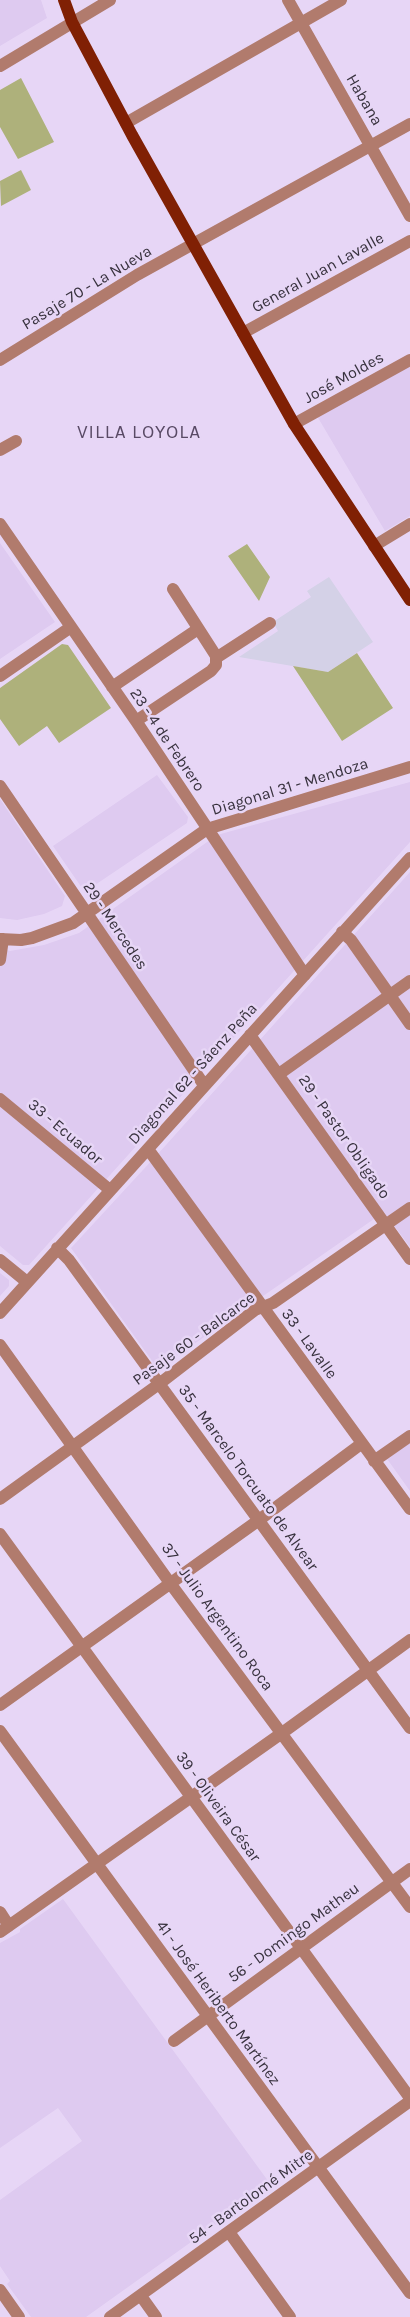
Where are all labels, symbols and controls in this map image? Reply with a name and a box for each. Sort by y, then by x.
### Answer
street label: Habana [342,71,386,129]
street label: General Juan Lavalle [249,229,387,317]
street label: Pasaje 70 - La Nueva [19,242,155,334]
street label: José Moldes [301,348,387,408]
district label: VILLA LOYOLA [75,422,203,444]
street label: 23 - 4 de Febrero [125,685,209,795]
street label: Diagonal 31 - Mendoza [209,754,371,820]
street label: 29 - Mercedes [79,878,151,974]
street label: Diagonal 62 - Sáenz Peña [124,999,262,1149]
street label: 29 - Pastor Obligado [294,1071,394,1203]
street label: 33 - Ecuador [24,1095,106,1169]
street label: Pasaje 60 - Balcarce [129,1288,259,1390]
street label: 33 - Lavalle [277,1305,341,1383]
street label: 35 - Marcelo Torcuato de Alvear [174,1381,322,1575]
street label: 37 - Julio Argentino Roca [157,1539,277,1695]
street label: 39 - Oliveira César [171,1748,265,1866]
street label: 56 - Domingo Matheu [225,1879,363,1987]
street label: 41 - José Heriberto Martínez [152,1917,284,2089]
street label: 54 - Bartolomé Mitre [185,2145,317,2249]

